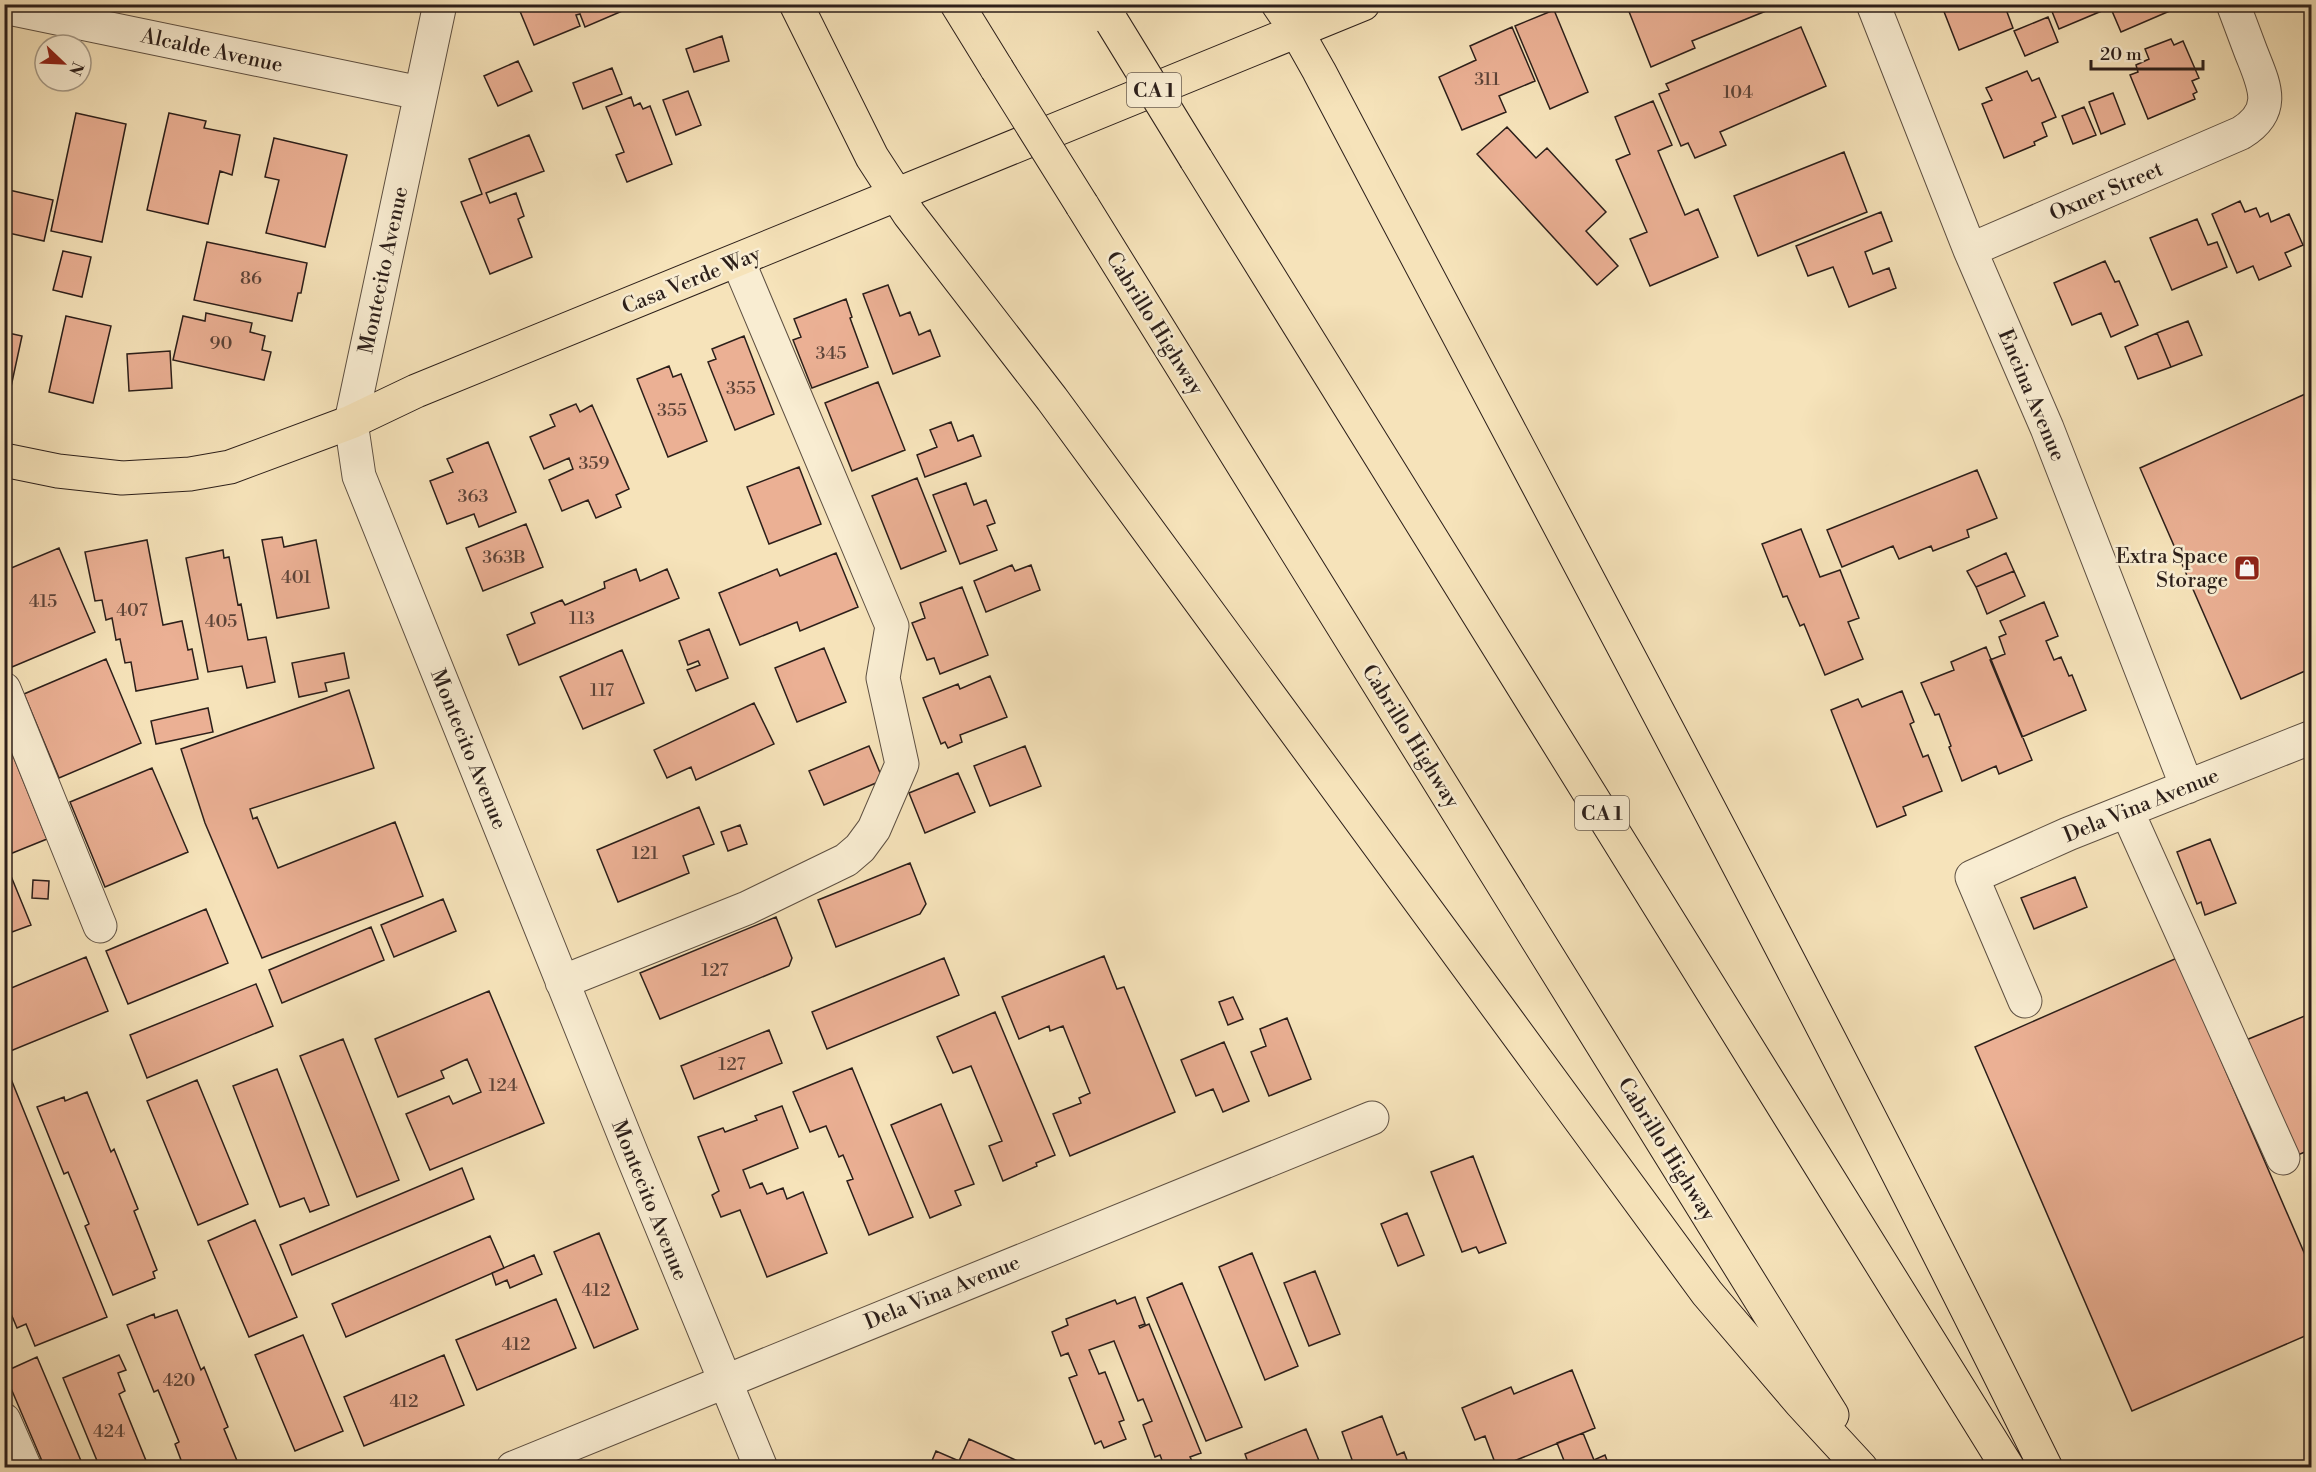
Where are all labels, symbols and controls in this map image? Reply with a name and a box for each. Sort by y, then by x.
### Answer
street label: Alcalde Avenue [138,23,285,79]
north arrow [33,33,93,93]
scale bar [2091,33,2204,71]
text: 20 m [2100,43,2142,66]
text: N [64,59,88,79]
house number: 311 [1474,68,1500,91]
road number: CA 1 [1127,73,1181,107]
house number: 104 [1723,81,1753,104]
street label: Oxner Street [2046,156,2167,227]
street label: Montecito Avenue [354,184,414,356]
street label: Casa Verde Way [618,241,765,321]
street label: Cabrillo Highway [1100,247,1209,401]
house number: 86 [240,267,262,290]
street label: Encina Avenue [1992,325,2071,465]
house number: 90 [210,332,232,355]
house number: 345 [816,342,847,365]
house number: 355 [726,377,756,400]
house number: 355 [657,399,687,422]
house number: 359 [579,452,609,475]
house number: 363 [458,485,488,508]
place label: Extra Space Storage [2115,544,2228,594]
house number: 363B [482,546,526,569]
shop icon: Extra Space Storage [2232,553,2262,583]
house number: 401 [281,566,311,589]
house number: 415 [29,590,57,613]
house number: 407 [116,599,148,622]
house number: 113 [569,607,595,630]
house number: 405 [205,610,237,633]
street label: Cabrillo Highway [1356,660,1465,814]
street label: Montecito Avenue [424,665,512,833]
house number: 117 [590,679,614,702]
street label: Dela Vina Avenue [2060,763,2223,849]
road number: CA 1 [1575,796,1629,830]
house number: 121 [632,842,658,865]
house number: 127 [701,959,729,982]
house number: 127 [718,1053,746,1076]
street label: Cabrillo Highway [1612,1073,1721,1227]
house number: 124 [488,1074,518,1097]
street label: Montecito Avenue [605,1116,693,1284]
street label: Dela Vina Avenue [861,1250,1024,1336]
house number: 412 [581,1279,611,1302]
house number: 412 [501,1333,531,1356]
house number: 420 [163,1369,196,1392]
house number: 412 [389,1390,419,1413]
house number: 424 [93,1420,125,1443]

